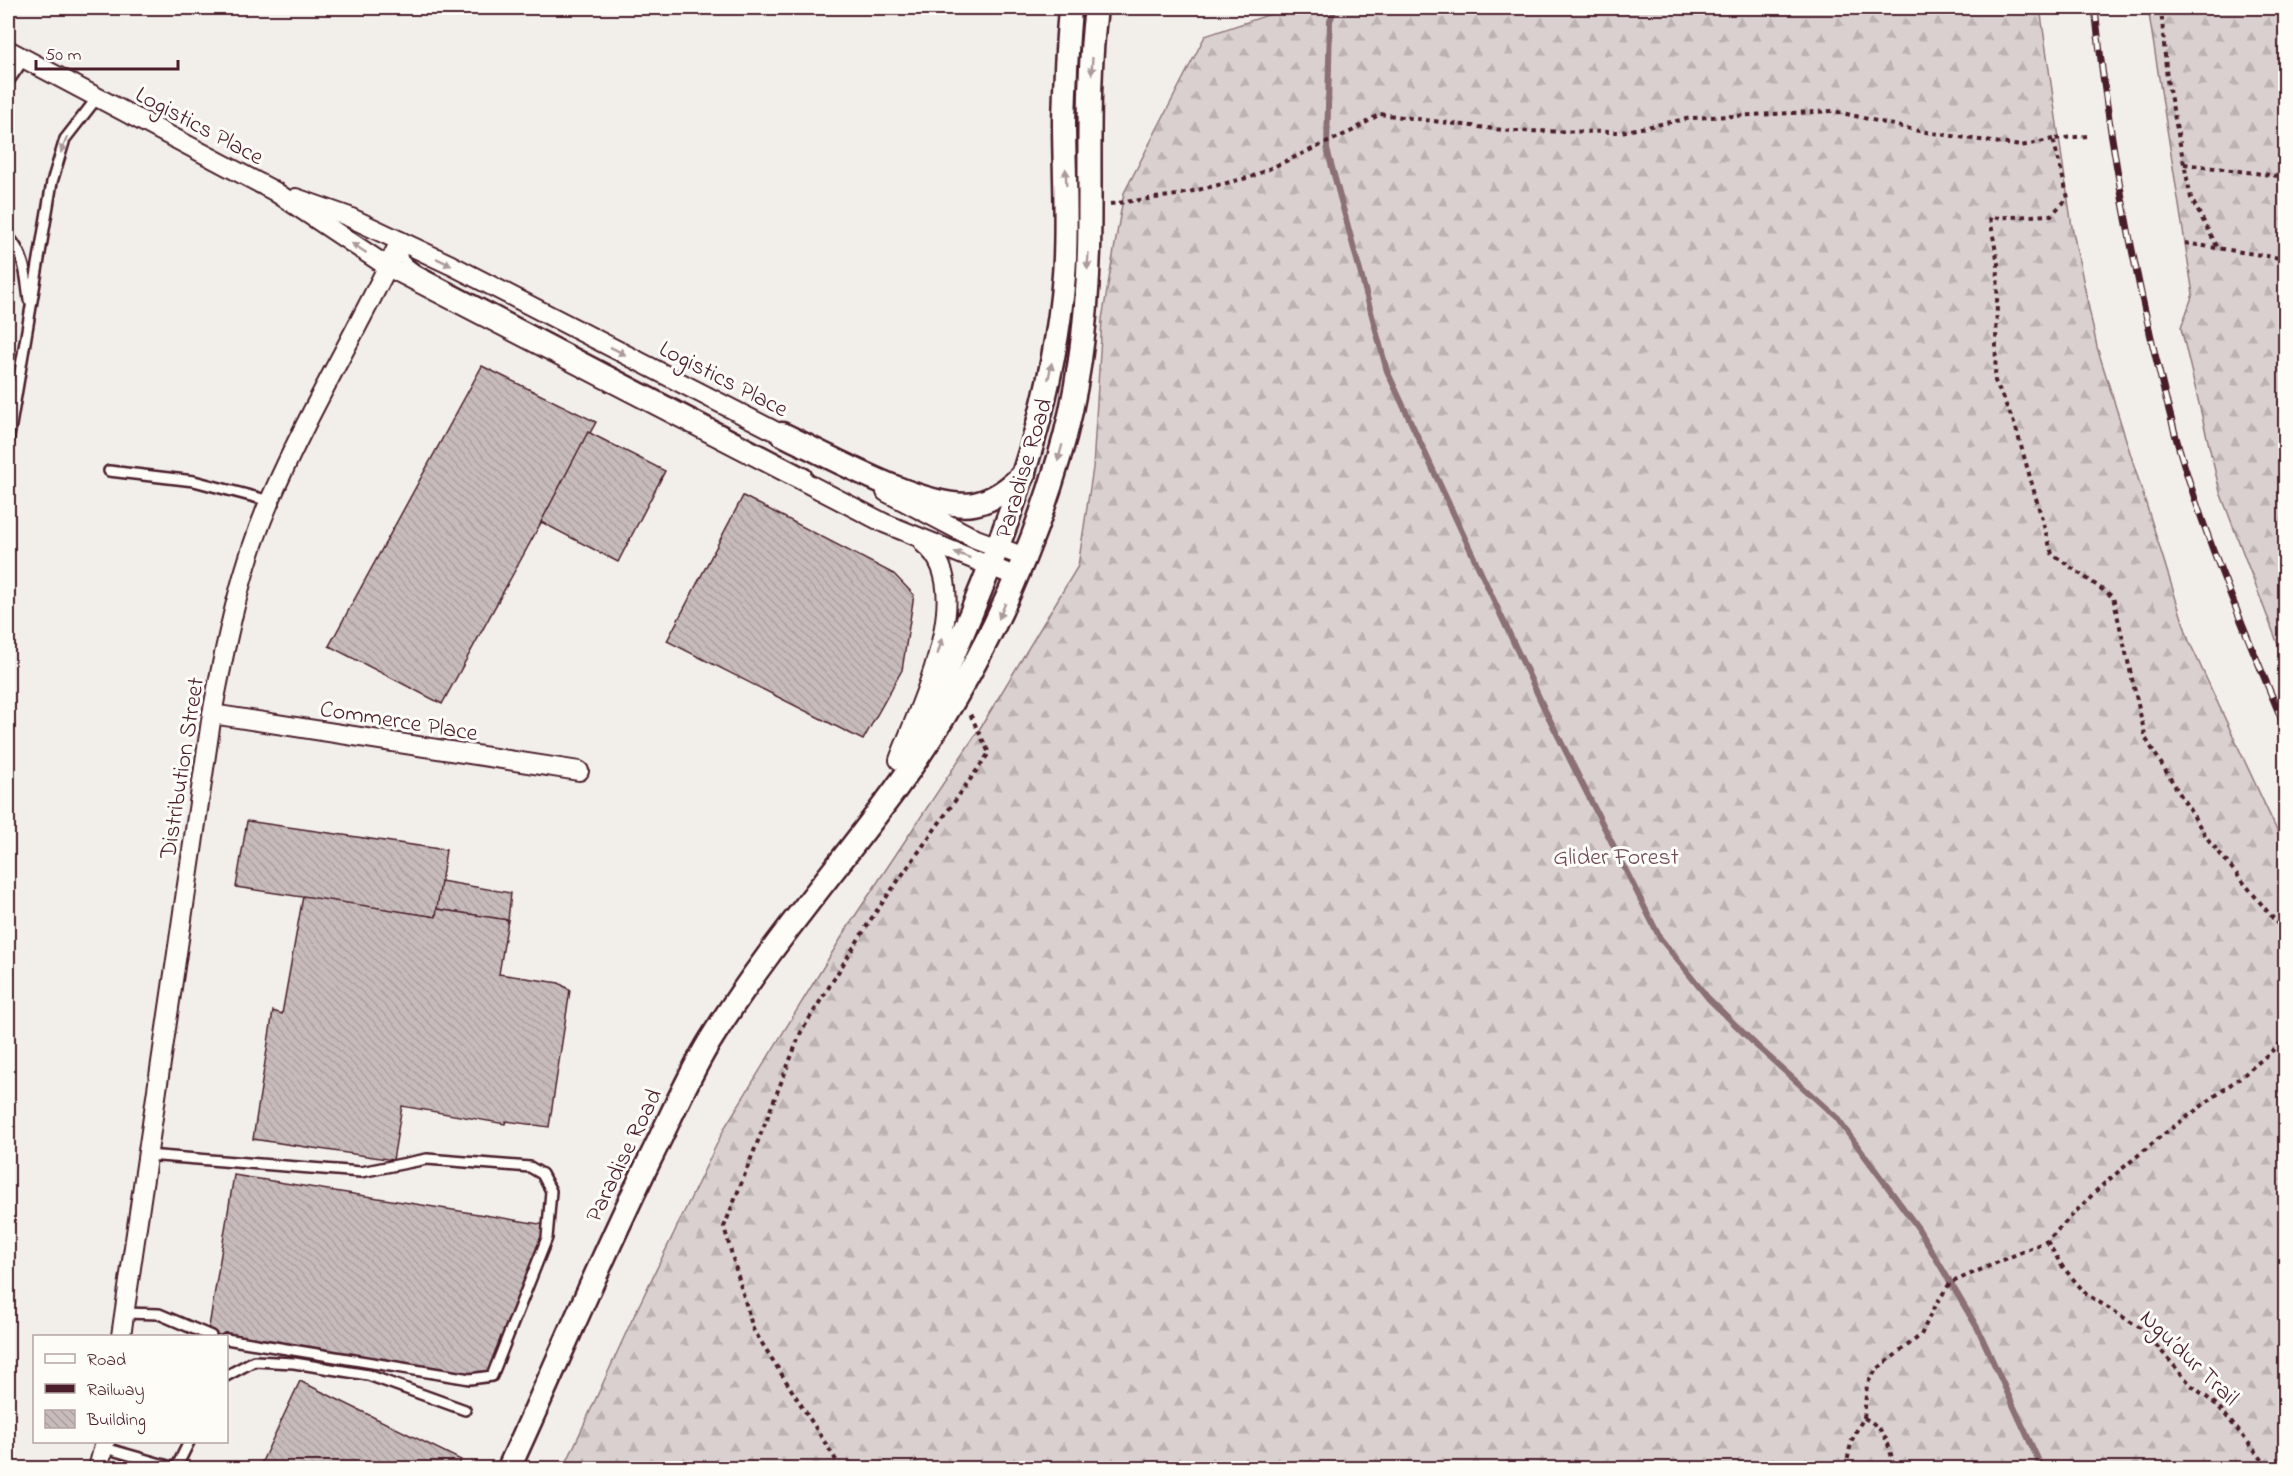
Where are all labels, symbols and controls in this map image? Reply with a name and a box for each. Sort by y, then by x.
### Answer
scale bar [36,33,178,71]
text: 50 m [45,43,82,69]
one-way arrow [1088,56,1097,75]
street label: Logistics Place [128,79,269,176]
one-way arrow [59,137,69,155]
one-way arrow [1061,168,1070,187]
one-way arrow [351,242,367,254]
one-way arrow [1084,251,1093,270]
one-way arrow [436,258,453,267]
street label: Logistics Place [652,333,794,428]
one-way arrow [610,346,627,355]
one-way arrow [1046,362,1056,380]
street label: Paradise Road [987,394,1063,543]
one-way arrow [1055,444,1064,462]
one-way arrow [953,550,971,560]
one-way arrow [997,602,1006,620]
one-way arrow [936,637,945,655]
street label: Distribution Street [152,675,215,863]
street label: Commerce Place [317,693,480,752]
park label: Glider Forest [1553,841,1679,876]
street label: Paradise Road [578,1083,673,1229]
street label: Ngu’dur Trail [2131,1302,2246,1415]
legend [33,1335,228,1443]
text: Road [87,1348,126,1374]
text: Railway [87,1378,144,1404]
text: Building [86,1408,146,1435]

